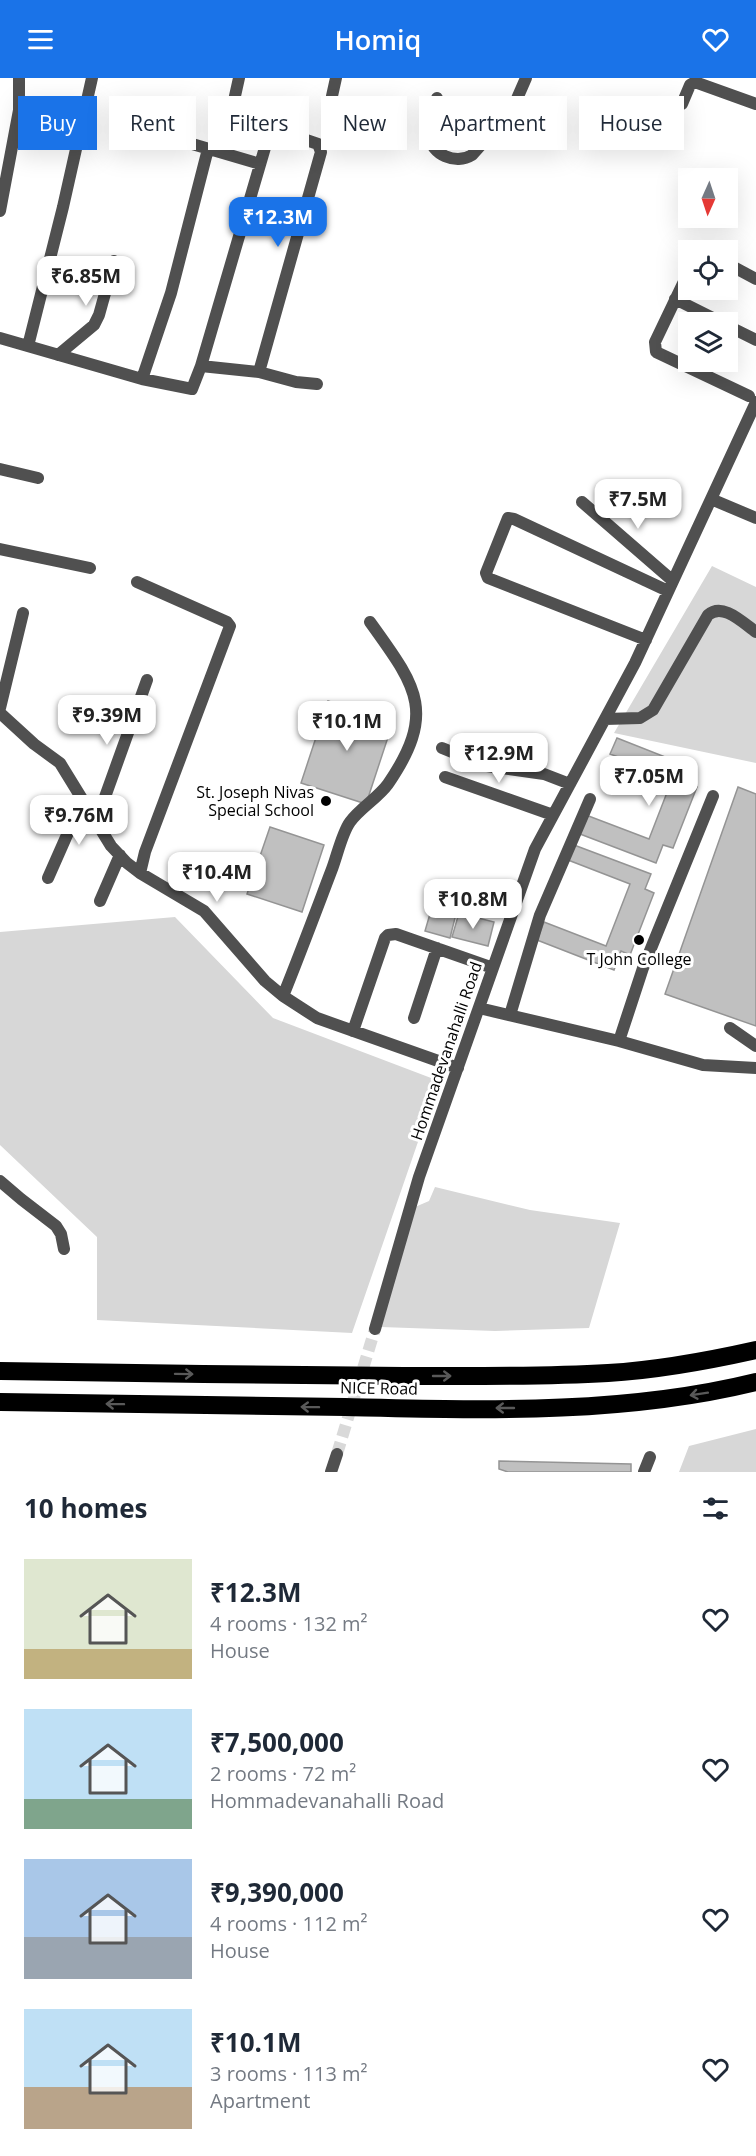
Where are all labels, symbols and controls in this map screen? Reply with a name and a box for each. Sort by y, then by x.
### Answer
text: Homiq [335,21,421,58]
icon: menu [24,23,57,56]
icon: heart [699,23,732,56]
chip: Buy [18,96,97,150]
chip: Rent [109,96,196,150]
chip: Filters [208,96,309,150]
chip: New [321,96,407,150]
chip: Apartment [419,96,567,150]
chip: House [579,96,684,150]
north arrow [678,168,738,228]
map controls [678,168,738,372]
pin: ₹12.3M [229,197,327,248]
text: ₹12.3M [243,203,313,230]
button: locate [678,240,738,300]
pin: ₹6.85M [37,256,135,307]
text: ₹6.85M [51,262,121,289]
button: layers [678,312,738,372]
pin: ₹7.5M [596,479,680,530]
text: ₹7.5M [609,485,667,512]
pin: ₹9.39M [58,695,156,746]
text: ₹9.39M [72,701,142,728]
pin: ₹10.1M [298,701,396,752]
text: ₹10.1M [312,707,382,734]
pin: ₹12.9M [450,733,548,784]
text: ₹12.9M [464,739,534,766]
pin: ₹7.05M [600,756,698,807]
text: ₹7.05M [614,762,684,789]
place label: St. Joseph Nivas Special School [196,781,314,821]
marker: St. Joseph Nivas Special School [319,794,333,808]
pin: ₹9.76M [30,795,128,846]
text: ₹9.76M [44,801,114,828]
pin: ₹10.4M [168,852,266,903]
text: ₹10.4M [182,858,252,885]
pin: ₹10.8M [424,879,522,930]
text: ₹10.8M [438,885,508,912]
marker: T John College [632,933,646,947]
place label: T John College [586,948,692,970]
street label: Hommadevanahalli Road [405,959,487,1143]
one-way arrow [174,1368,194,1379]
one-way arrow [432,1370,452,1382]
street label: NICE Road [340,1376,418,1400]
one-way arrow [689,1388,709,1399]
one-way arrow [105,1398,125,1410]
one-way arrow [300,1401,320,1413]
one-way arrow [495,1402,515,1414]
text: 10 homes [24,1490,148,1526]
icon: filters [699,1492,732,1525]
text: ₹12.3M [210,1574,301,1610]
icon: home [72,1583,144,1655]
icon: heart [699,1603,732,1636]
text: 4 rooms · 132 m² [210,1610,368,1637]
text: House [210,1637,270,1664]
text: ₹7,500,000 [210,1724,344,1760]
icon: home [72,1733,144,1805]
icon: heart [699,1753,732,1786]
text: 2 rooms · 72 m² [210,1760,356,1787]
text: Hommadevanahalli Road [210,1787,444,1814]
text: ₹9,390,000 [210,1874,344,1910]
icon: home [72,1883,144,1955]
icon: heart [699,1903,732,1936]
text: 4 rooms · 112 m² [210,1910,368,1937]
text: House [210,1937,270,1964]
text: ₹10.1M [210,2024,301,2060]
icon: home [72,2033,144,2105]
icon: heart [699,2053,732,2086]
text: 3 rooms · 113 m² [210,2060,368,2087]
text: Apartment [210,2087,310,2114]

